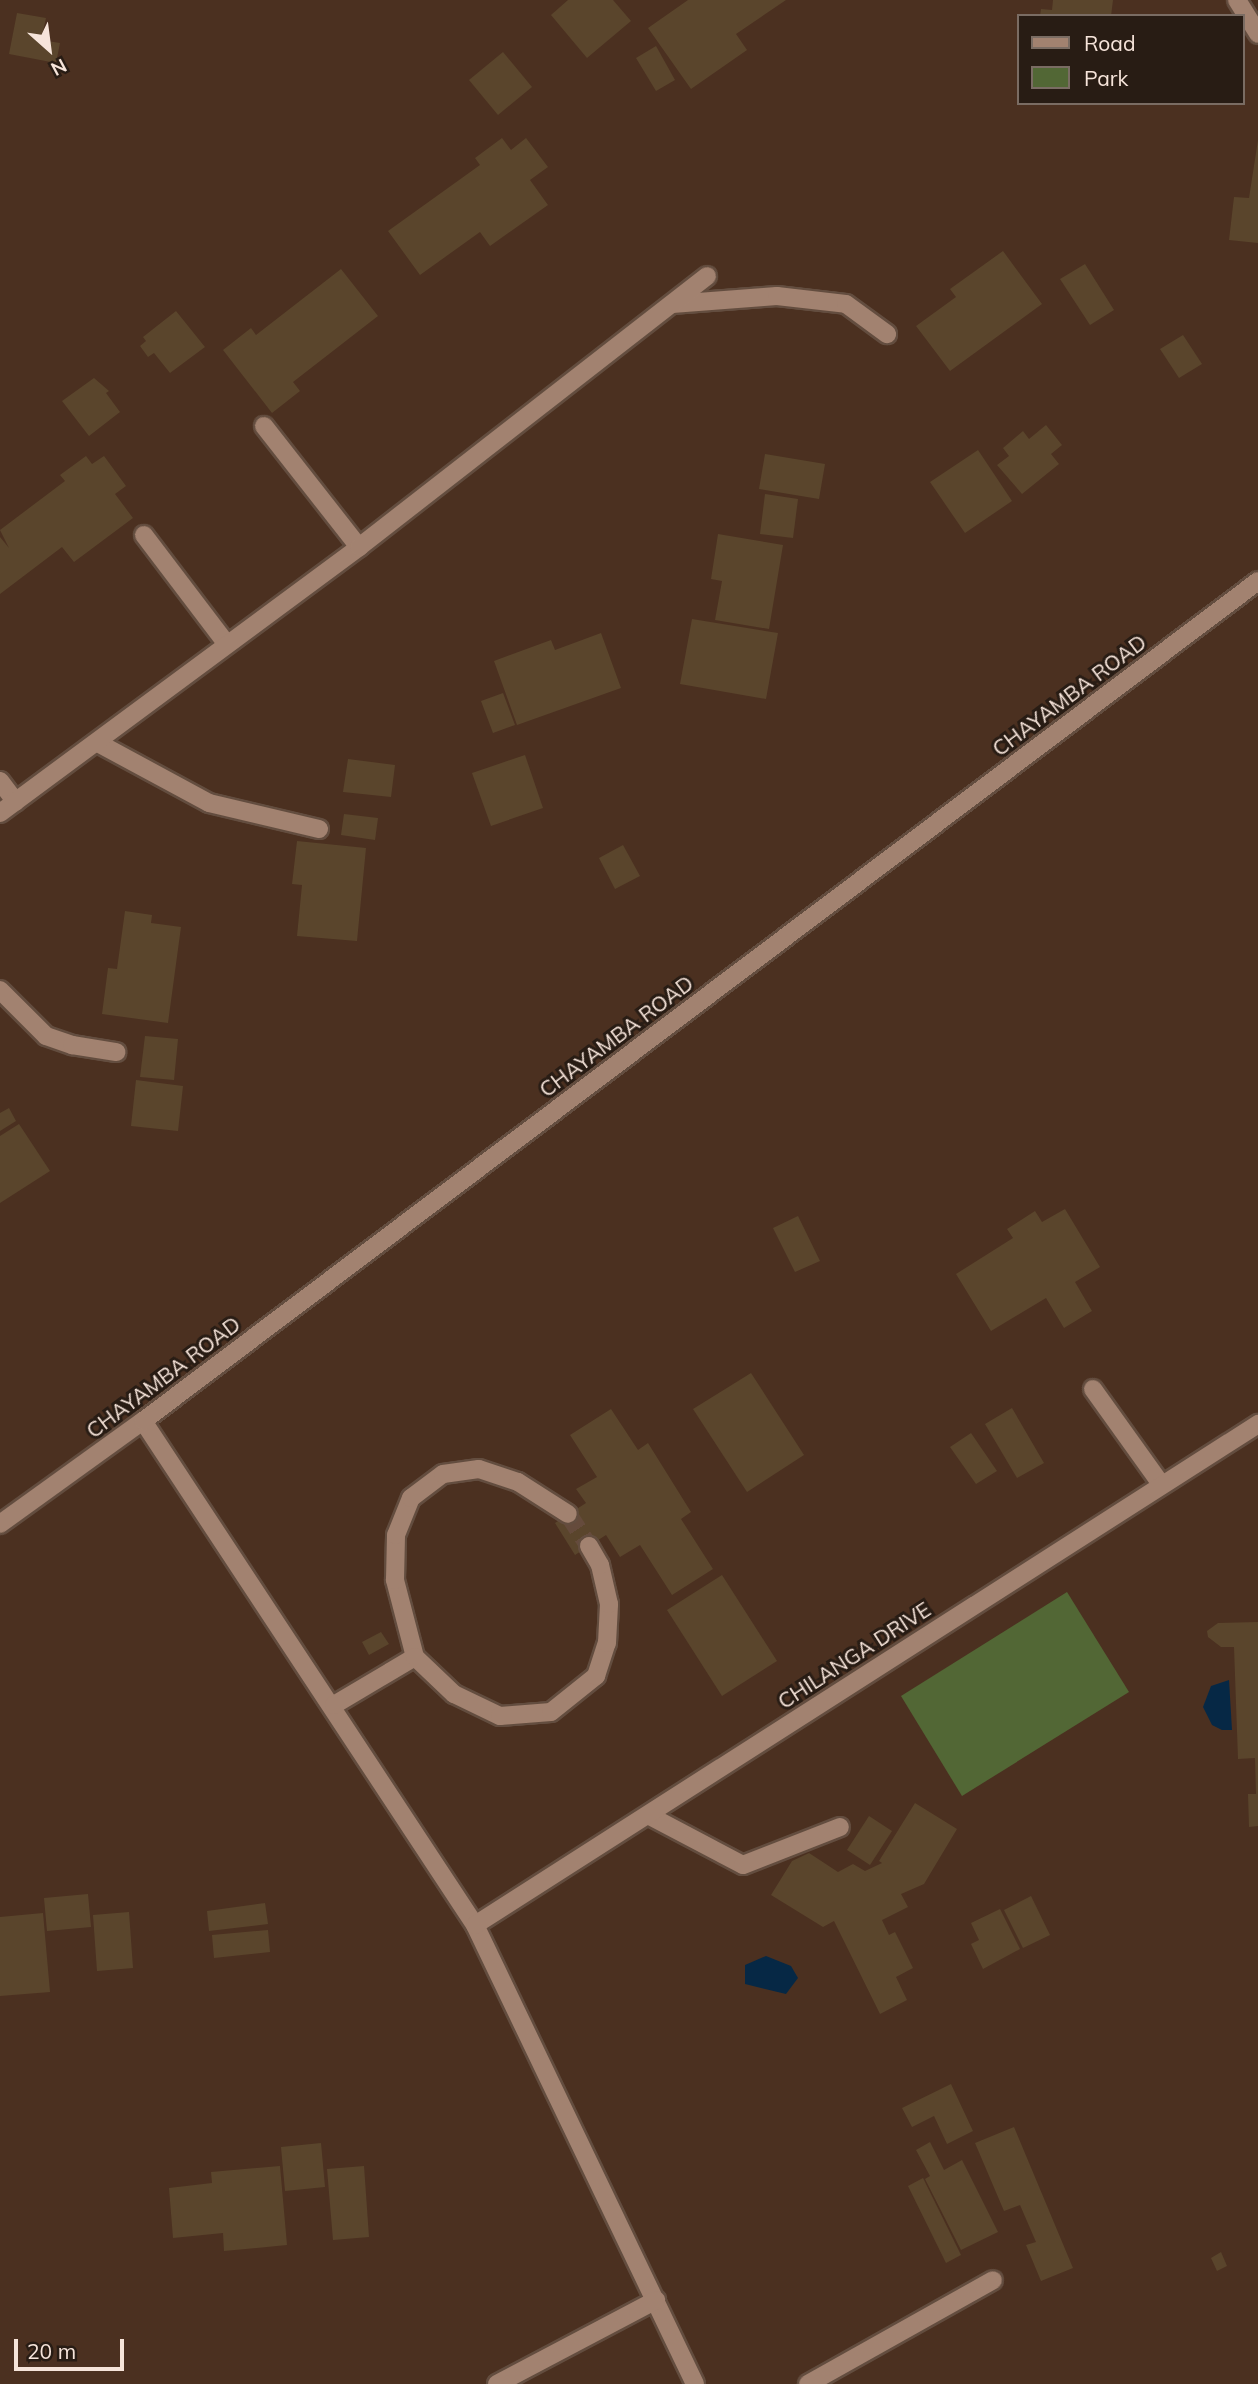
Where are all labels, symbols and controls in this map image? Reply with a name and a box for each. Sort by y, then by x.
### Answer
north arrow [14,14,84,84]
legend [1016,14,1244,105]
text: Road [1084,30,1135,56]
text: N [47,54,71,82]
text: Park [1084,65,1128,91]
street label: CHAYAMBA ROAD [987,629,1151,761]
street label: CHAYAMBA ROAD [534,970,698,1102]
street label: CHAYAMBA ROAD [81,1311,245,1443]
street label: CHILANGA DRIVE [773,1596,935,1714]
scale bar [18,2324,128,2368]
text: 20 m [27,2338,76,2364]

